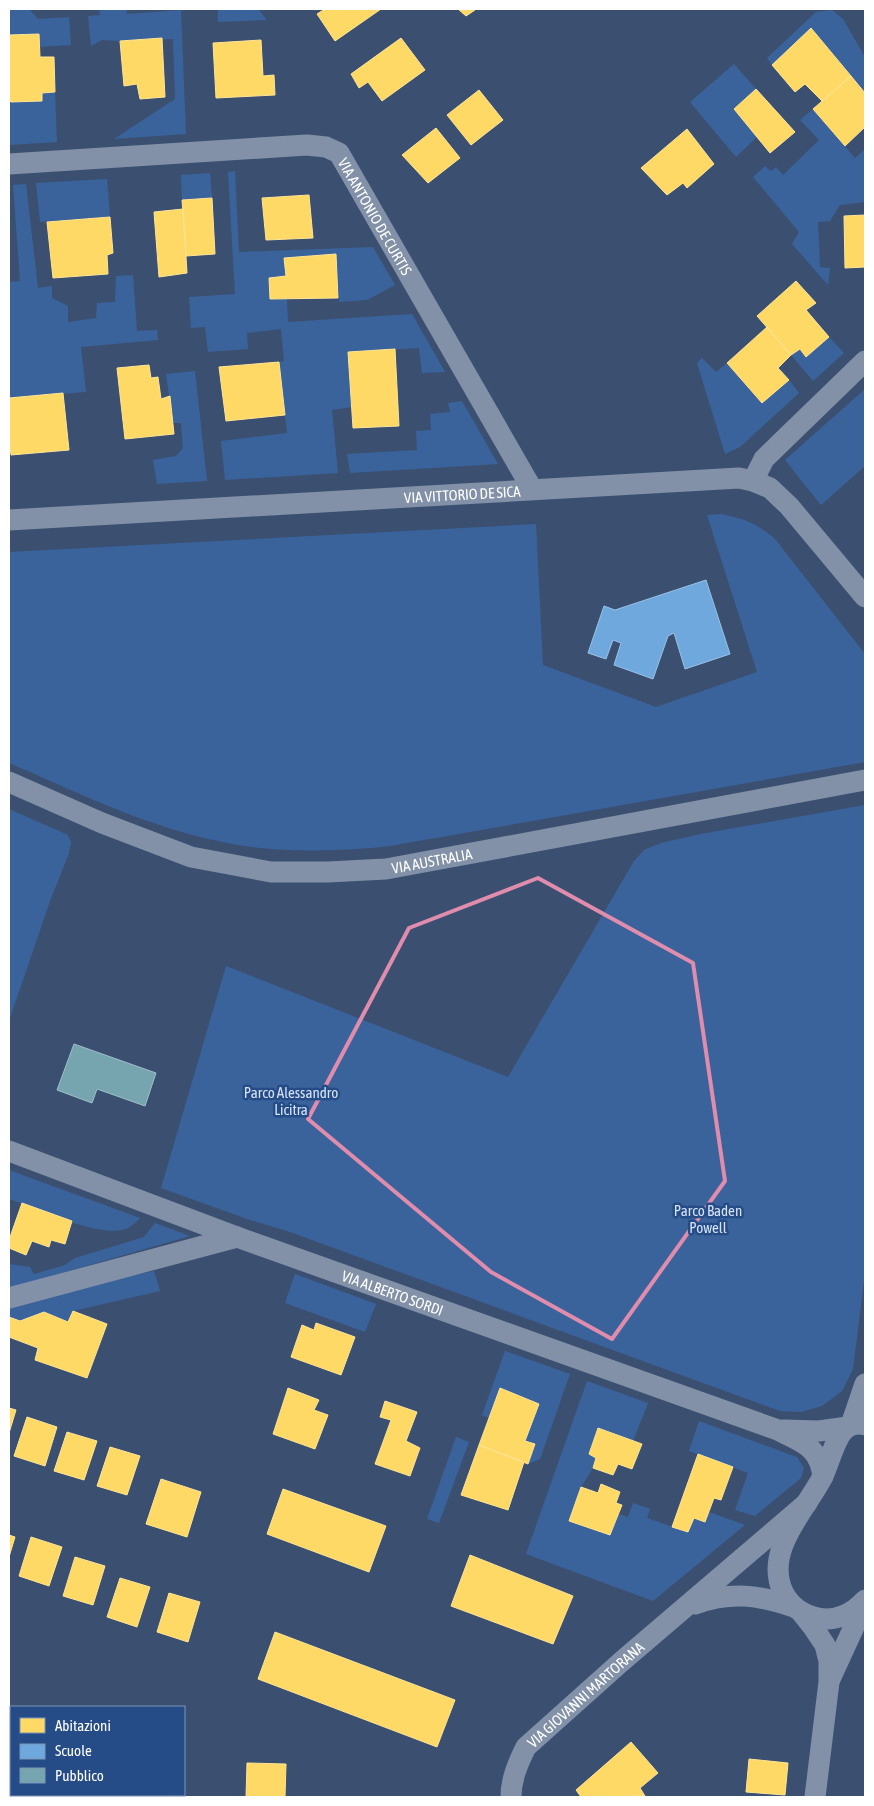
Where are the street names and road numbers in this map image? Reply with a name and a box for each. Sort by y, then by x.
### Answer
street label: VIA ANTONIO DE CURTIS [335,155,416,278]
street label: VIA VITTORIO DE SICA [403,482,522,506]
street label: VIA AUSTRALIA [390,845,474,876]
street label: VIA ALBERTO SORDI [340,1267,446,1318]
street label: VIA GIOVANNI MARTORANA [524,1638,647,1750]

